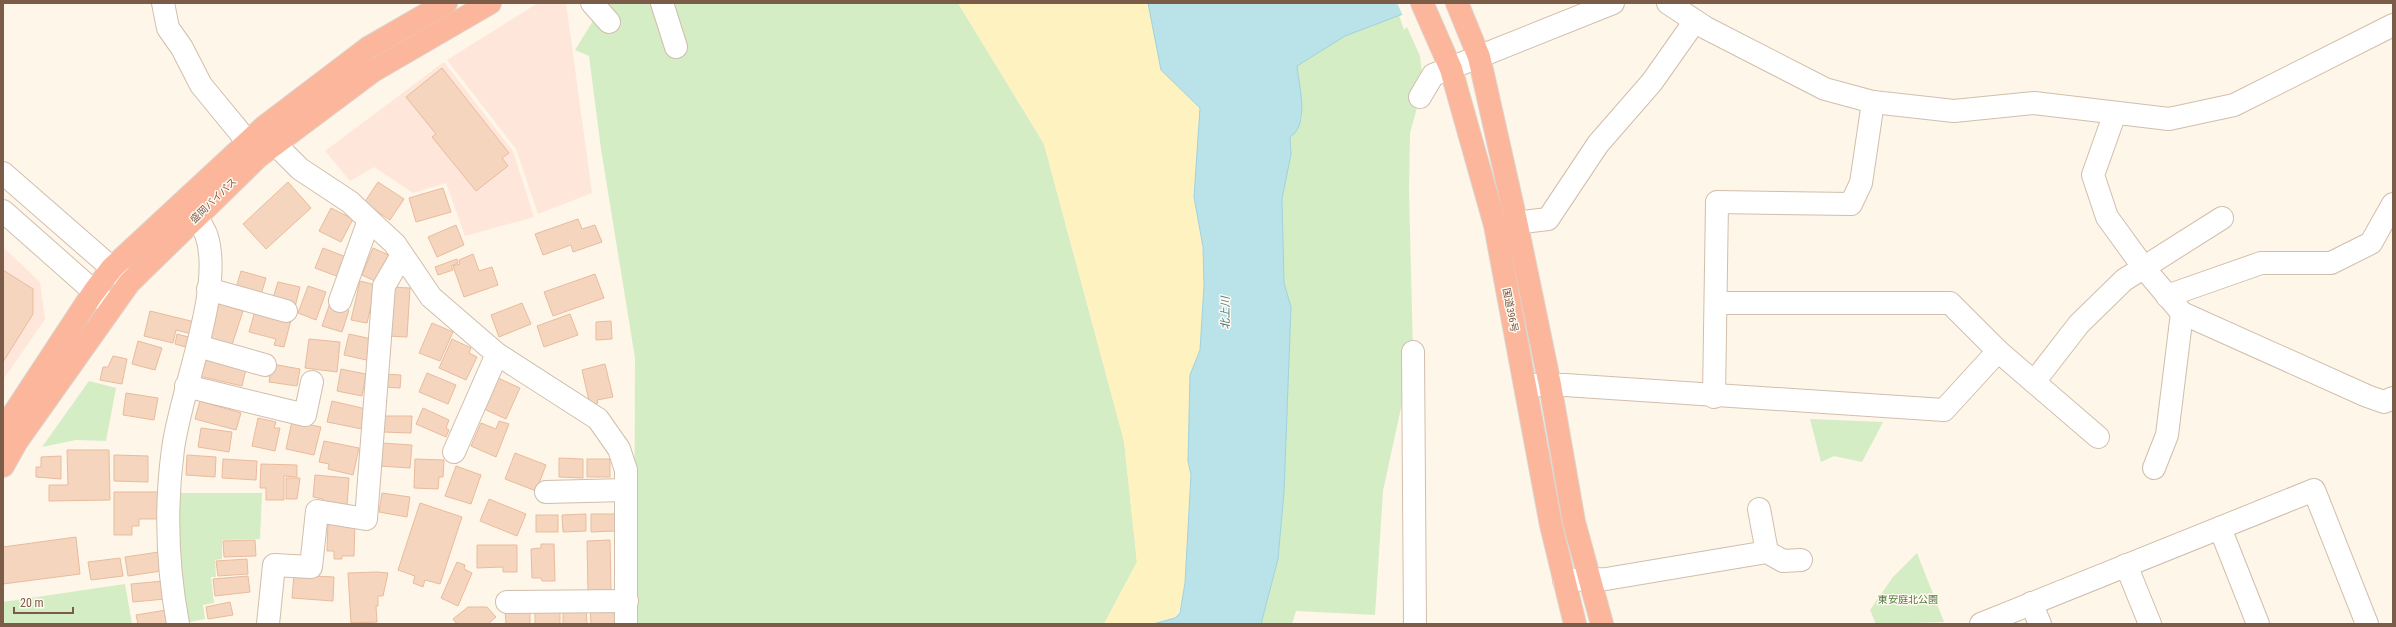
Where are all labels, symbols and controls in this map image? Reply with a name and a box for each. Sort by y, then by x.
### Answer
street label: 盛岡バイパス [188,176,239,225]
street label: 国道396号 [1501,287,1520,333]
water label: 北上川 [1219,296,1232,330]
scale bar [14,589,73,615]
park label: 東安庭北公園 [1878,594,1938,605]
text: 20 m [20,596,44,610]

